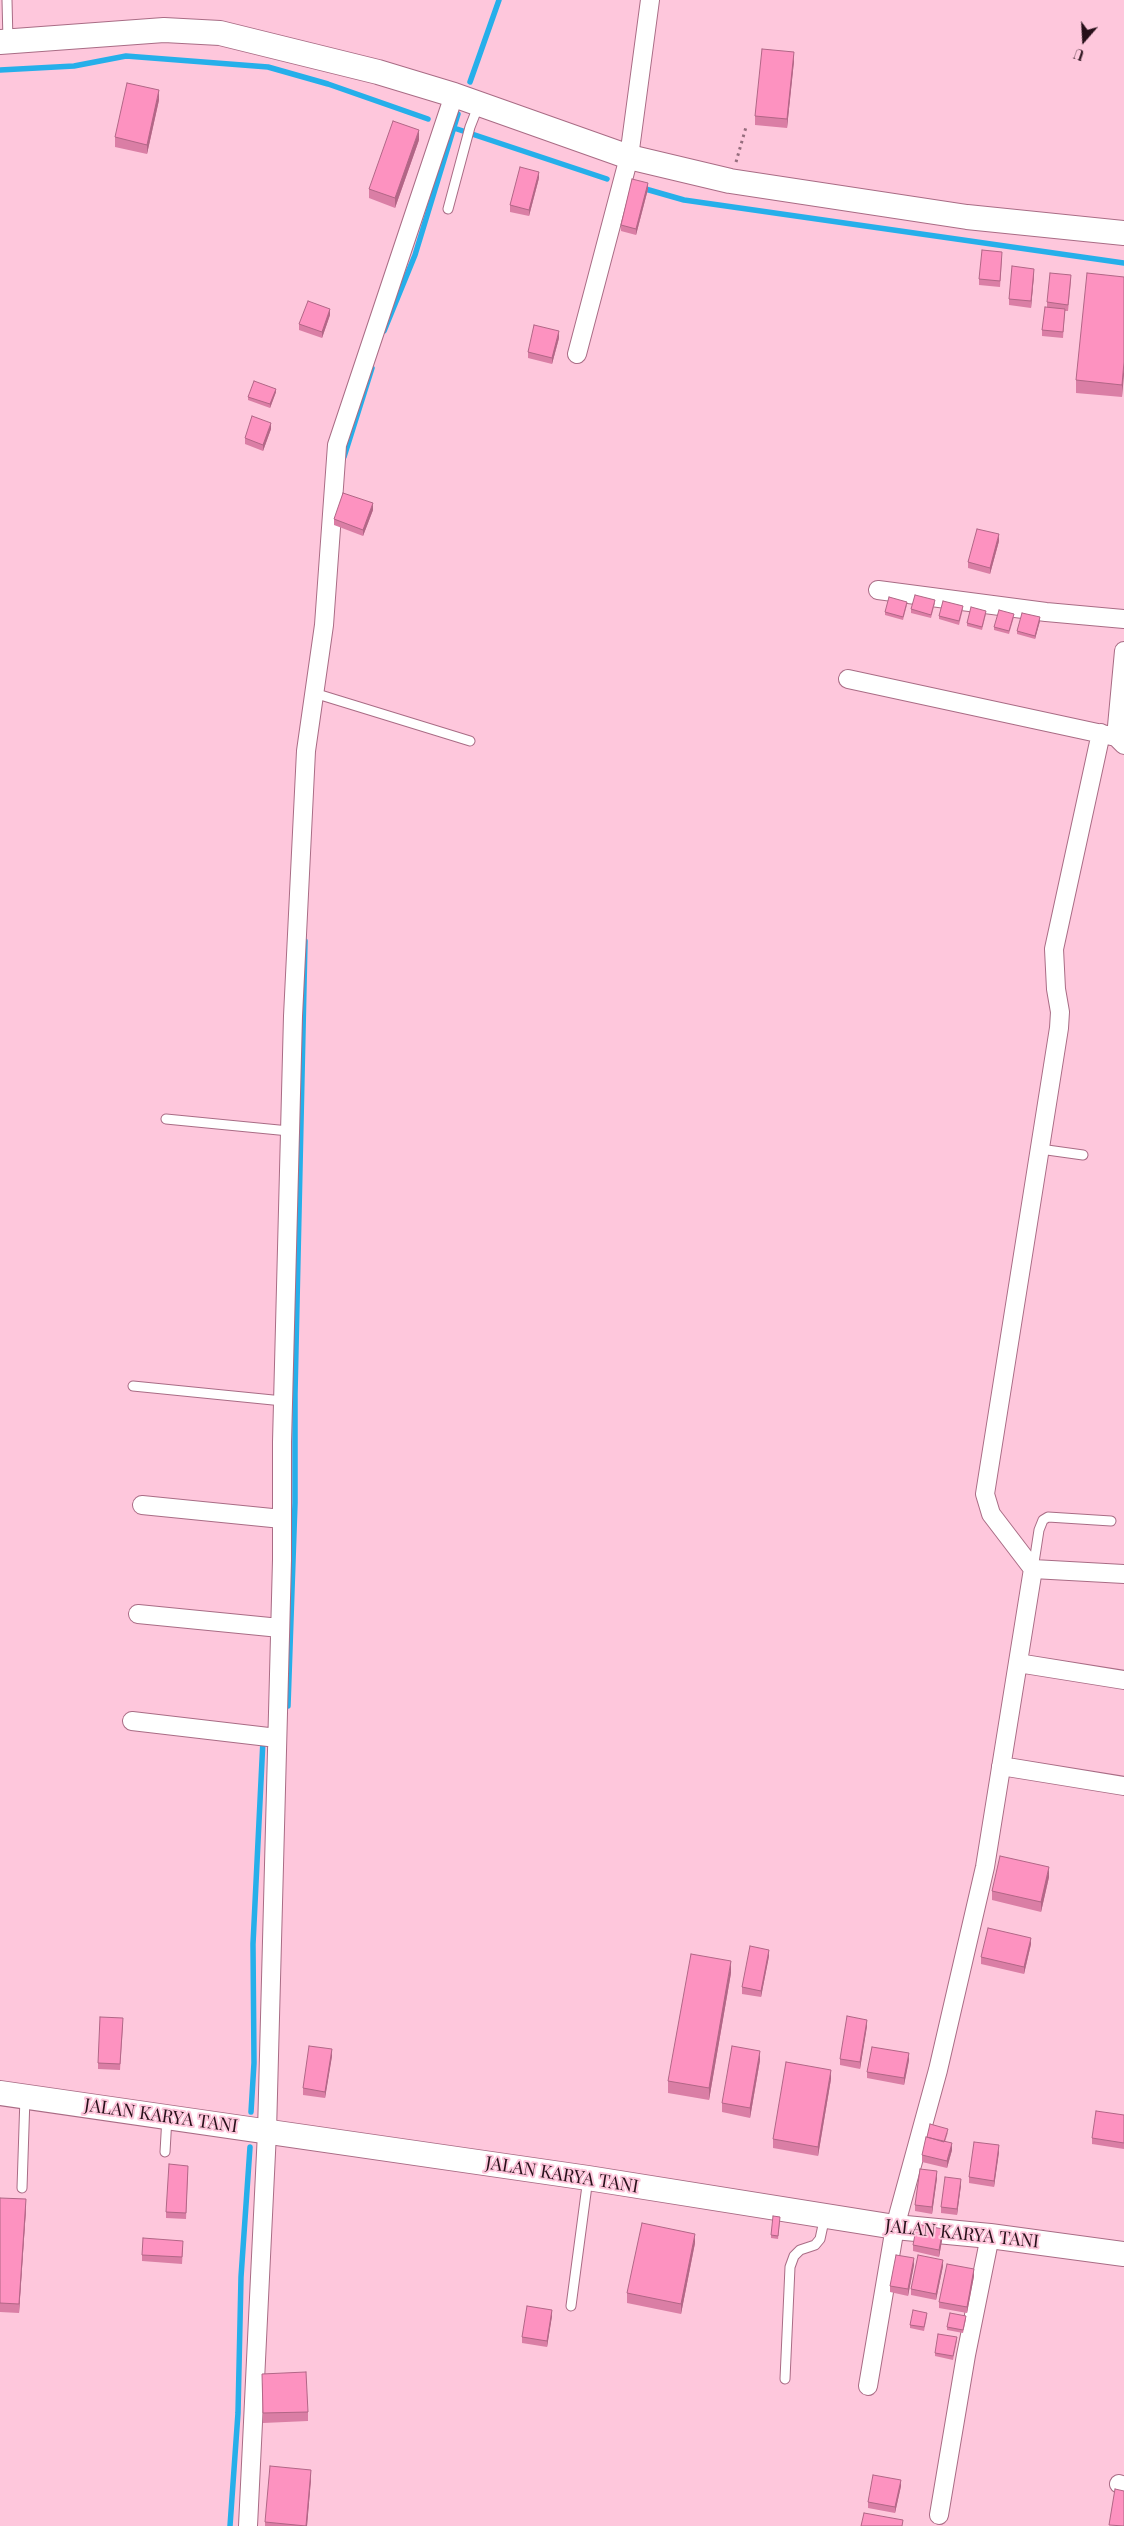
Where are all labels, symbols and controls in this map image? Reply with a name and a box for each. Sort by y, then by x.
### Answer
north arrow [1059,15,1109,65]
text: U [1071,44,1087,65]
street label: JALAN KARYA TANI [83,2095,239,2137]
street label: JALAN KARYA TANI [484,2152,640,2198]
street label: JALAN KARYA TANI [884,2215,1040,2253]

